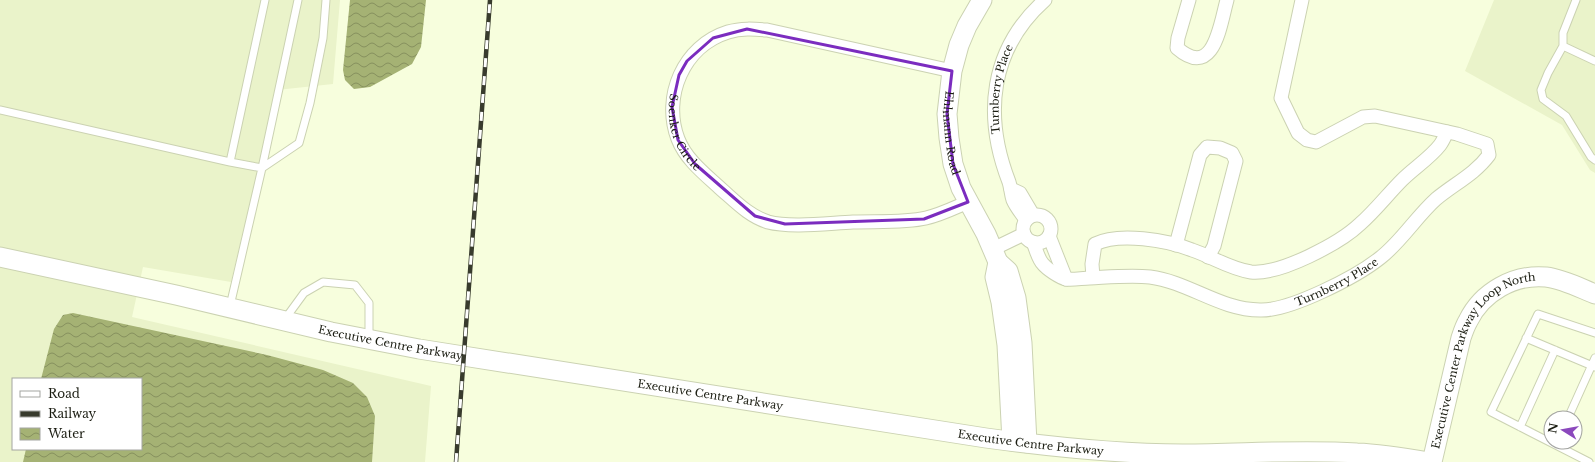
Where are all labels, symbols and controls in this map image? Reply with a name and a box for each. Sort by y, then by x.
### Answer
street label: Turnberry Place [987,42,1016,135]
street label: Ehlmann Road [940,90,963,177]
street label: Soenker Circle [666,93,704,174]
street label: Turnberry Place [1293,255,1381,309]
street label: Executive Center Parkway Loop North [1428,270,1537,450]
street label: Executive Centre Parkway [317,322,464,363]
street label: Executive Centre Parkway [637,376,784,413]
legend [12,378,142,450]
text: Road [48,386,80,401]
text: Railway [48,406,97,421]
north arrow [1543,410,1583,450]
text: N [1545,421,1561,435]
text: Water [47,426,85,441]
street label: Executive Centre Parkway [957,427,1104,458]

